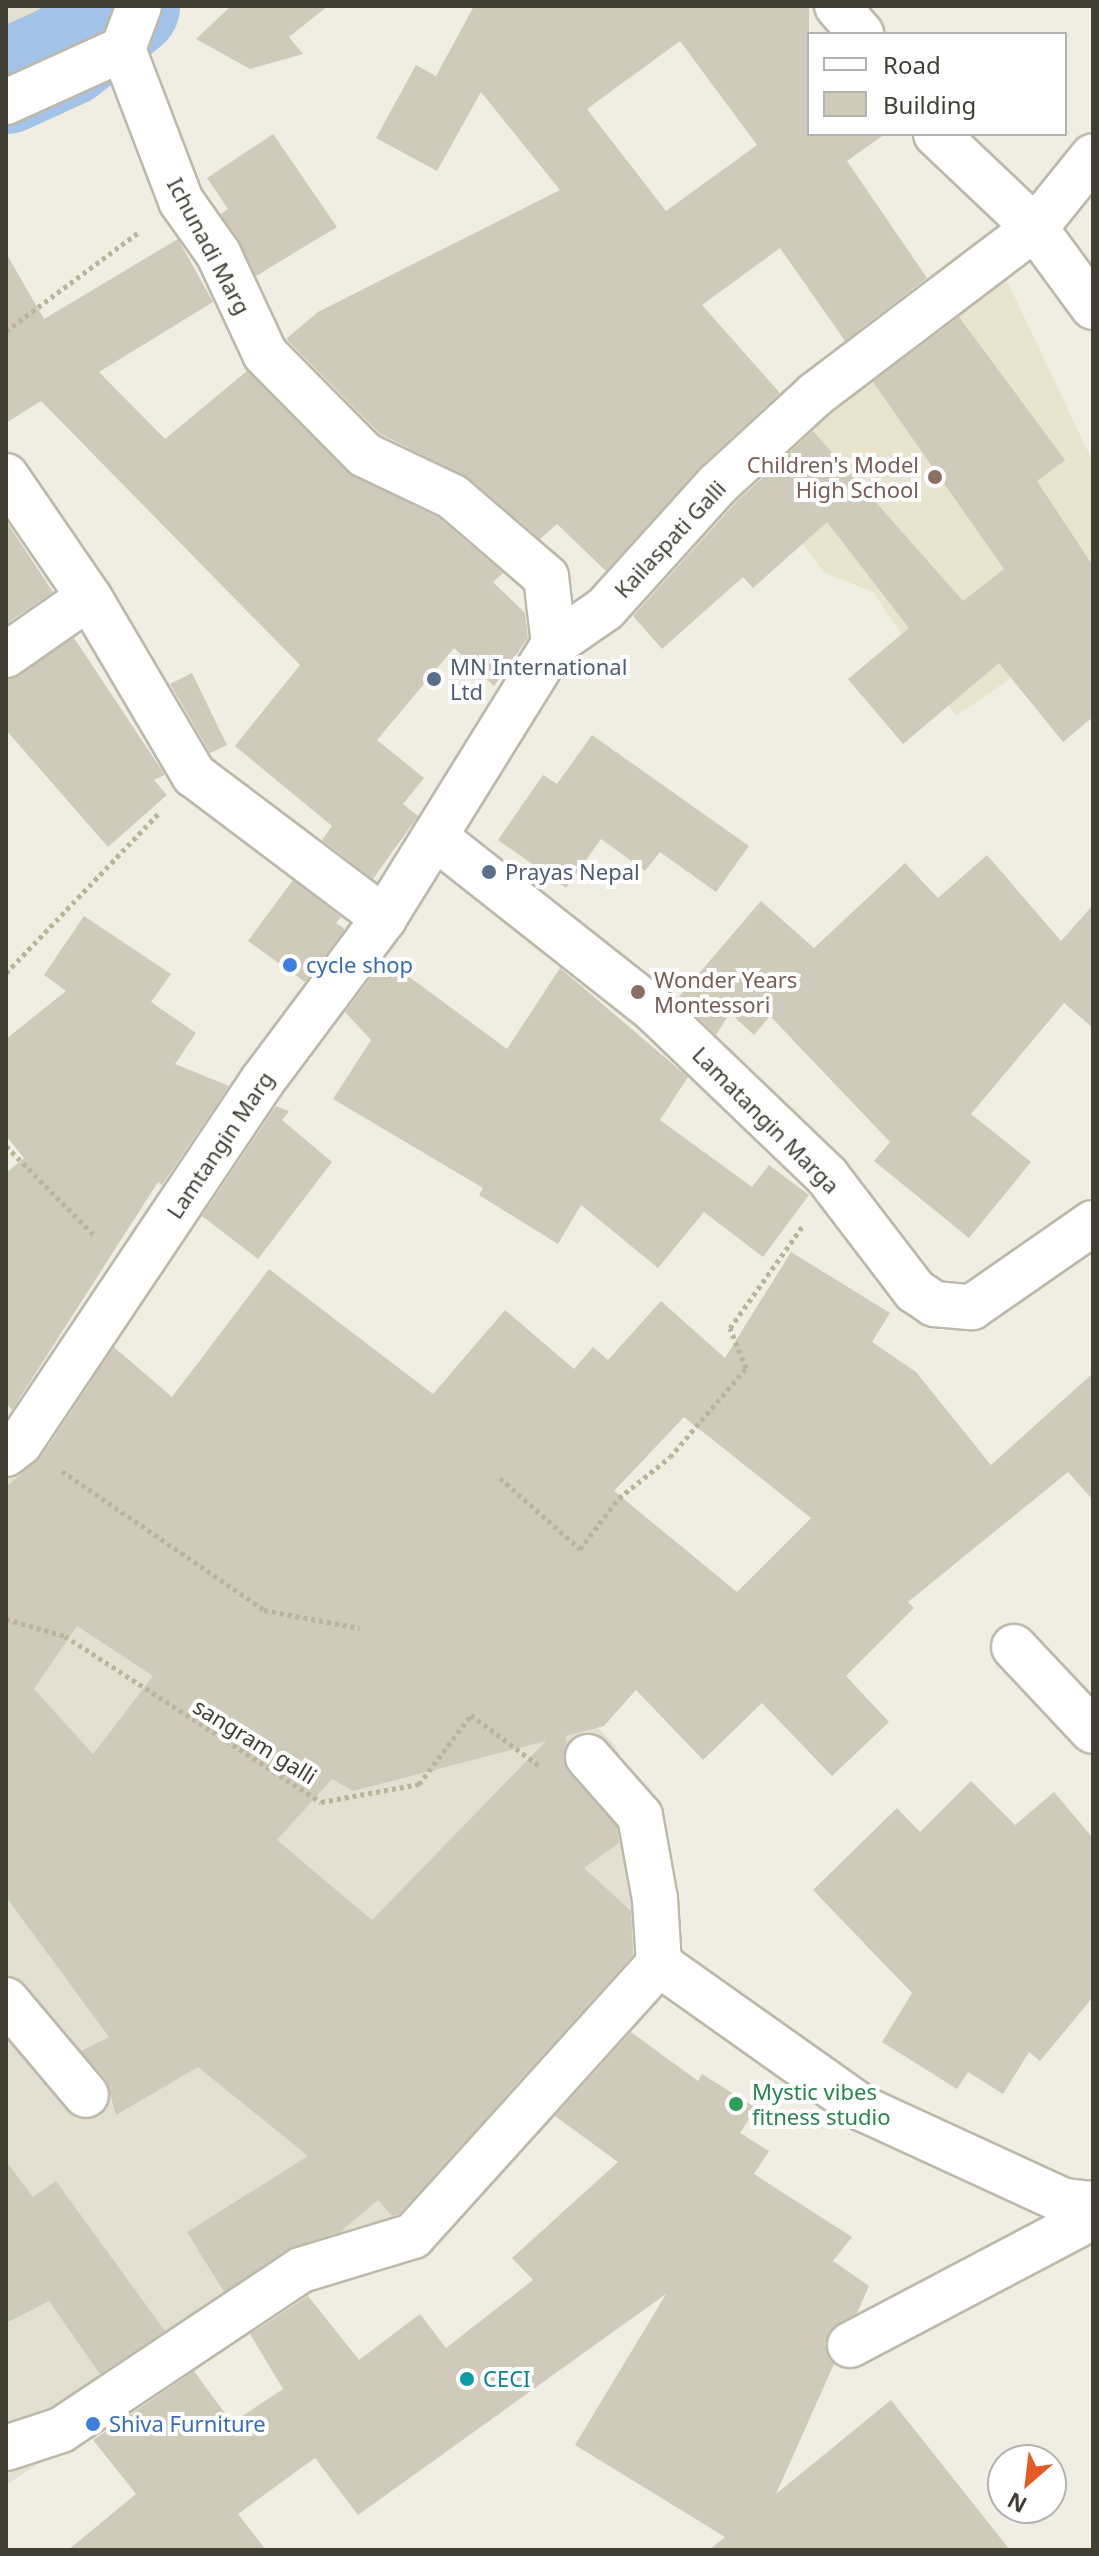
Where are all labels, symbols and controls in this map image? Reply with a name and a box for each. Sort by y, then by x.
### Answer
legend [807,32,1067,136]
text: Road [883,48,941,81]
text: Building [883,88,976,121]
street label: Ichunadi Marg [162,173,256,319]
place label: Children's Model High School [747,451,919,502]
marker: Children's Model High School [926,468,944,486]
street label: Kailaspati Galli [609,475,731,603]
place label: MN International Ltd [450,653,627,704]
marker: MN International Ltd [425,670,443,688]
place label: Prayas Nepal [505,859,640,885]
marker: Prayas Nepal [480,863,498,881]
place label: cycle shop [306,952,413,978]
marker: cycle shop [281,956,299,974]
place label: Wonder Years Montessori [654,966,797,1018]
marker: Wonder Years Montessori [629,983,647,1001]
street label: Lamatangin Marga [687,1041,845,1199]
street label: Lamtangin Marg [161,1067,279,1223]
street label: sangram galli [189,1693,321,1789]
place label: Mystic vibes fitness studio [752,2078,891,2130]
marker: Mystic vibes fitness studio [727,2095,745,2113]
place label: CECI [483,2366,530,2392]
marker: CECI [458,2370,476,2388]
place label: Shiva Furniture [109,2411,266,2437]
marker: Shiva Furniture [84,2415,102,2433]
north arrow [987,2444,1067,2524]
text: N [1002,2486,1032,2521]

